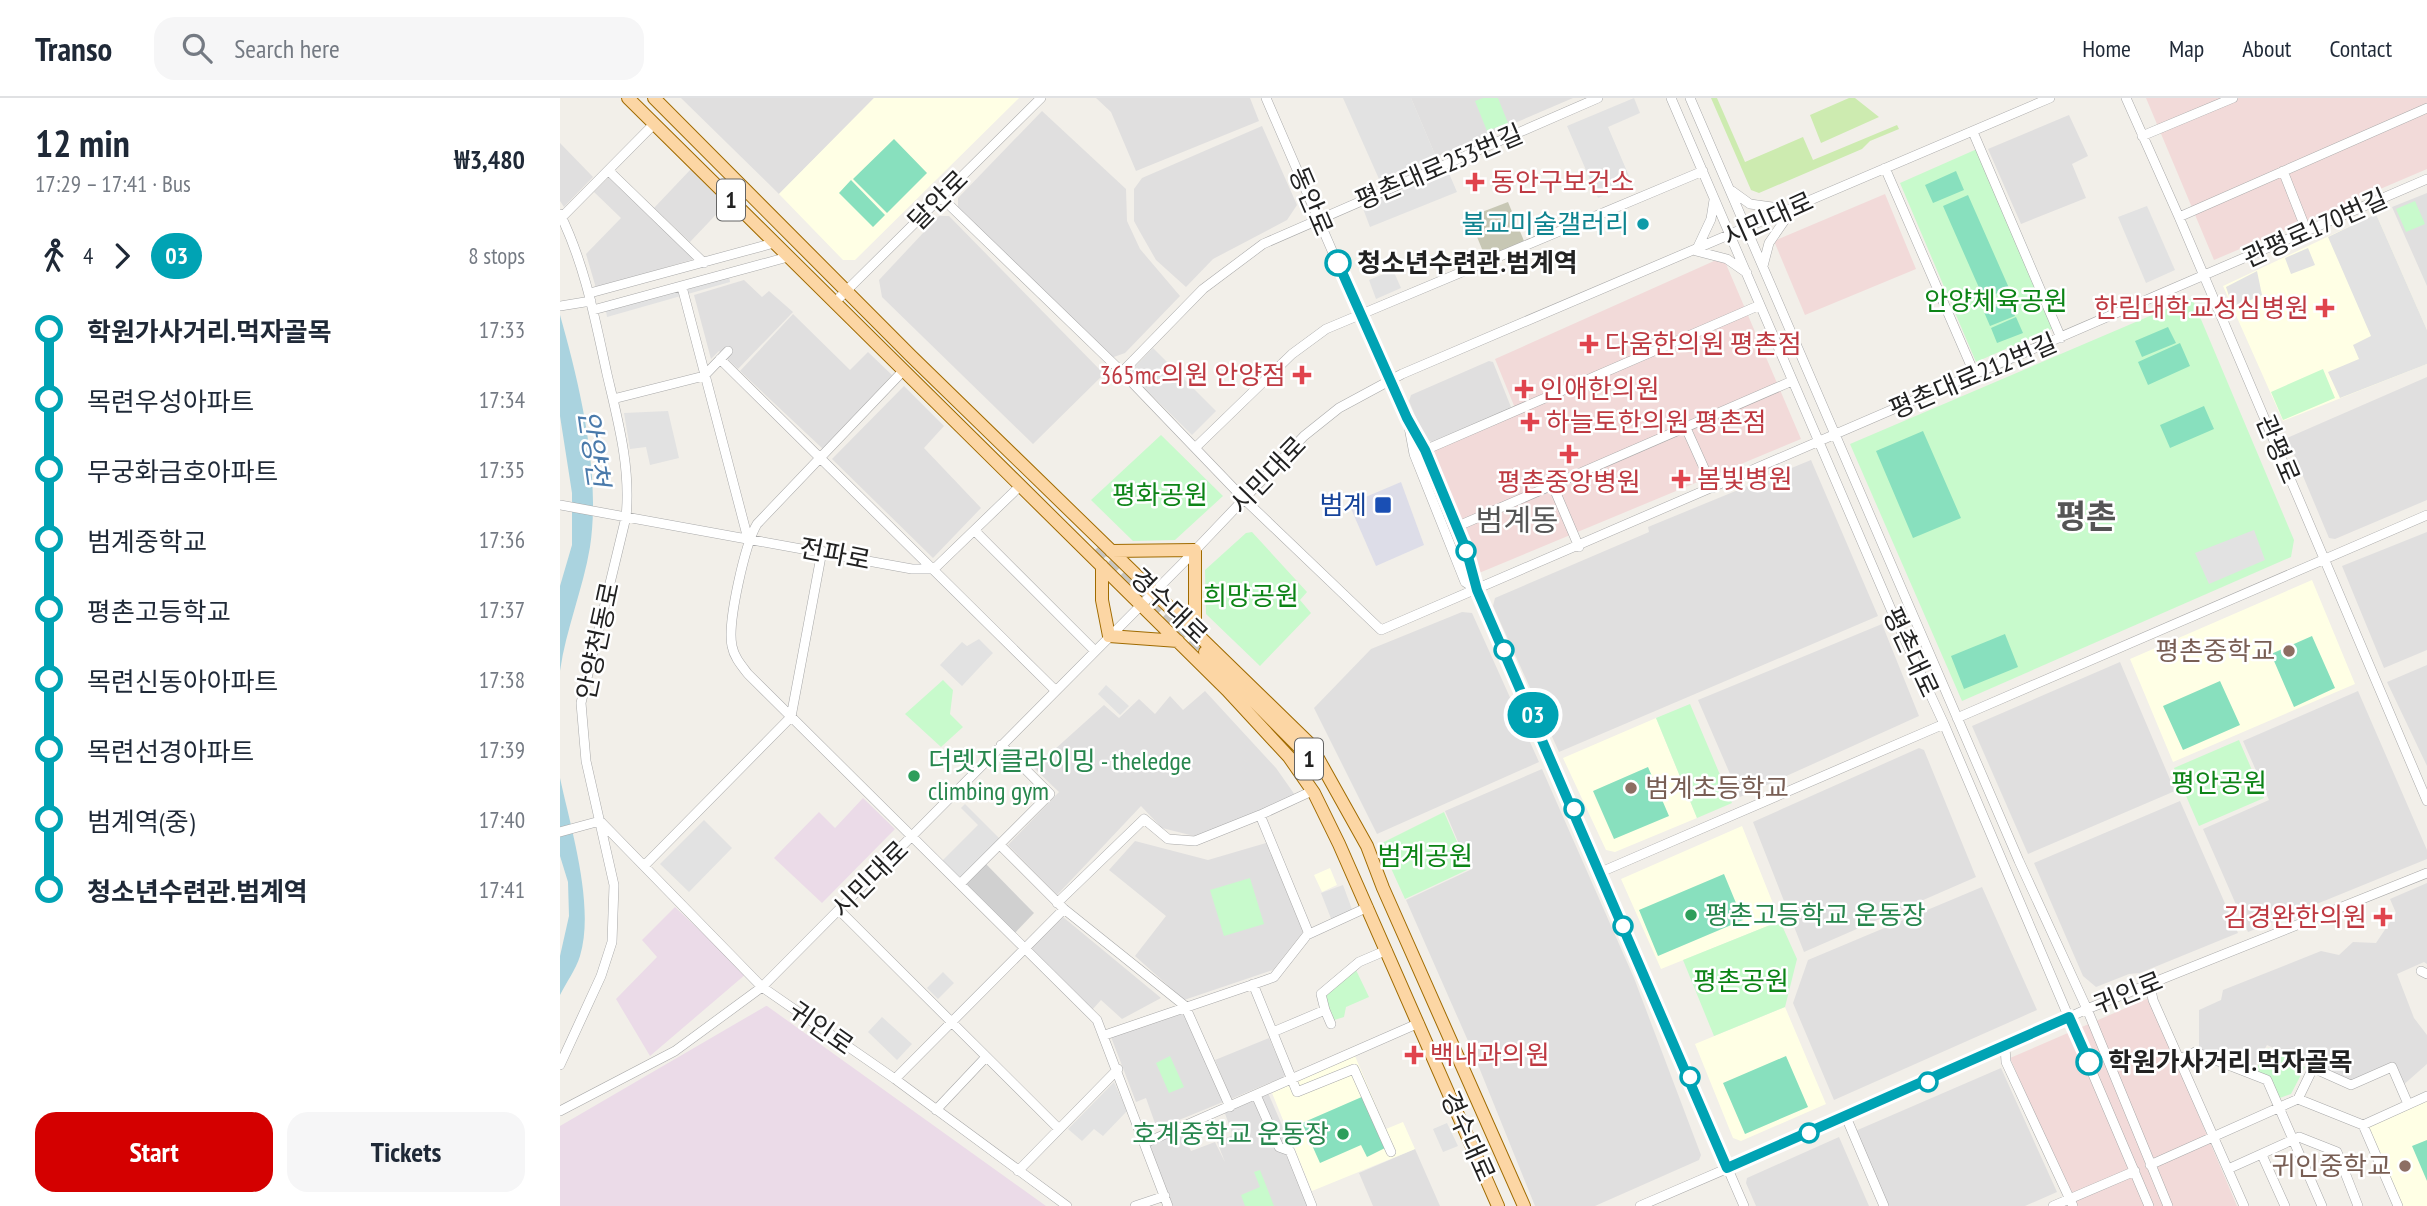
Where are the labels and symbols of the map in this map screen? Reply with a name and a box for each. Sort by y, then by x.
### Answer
street label: 평촌대로253번길 [1350,116,1527,217]
street label: 동안로 [1282,161,1341,240]
street label: 달안로 [901,163,975,237]
place label: 동안구보건소 [1491,165,1635,198]
marker: 동안구보건소 [1465,172,1485,192]
road number: 1 [717,180,745,220]
street label: 관평로170번길 [2237,181,2392,274]
street label: 시민대로 [1717,184,1818,253]
place label: 불교미술갤러리 [1462,207,1629,240]
marker: 불교미술갤러리 [1635,216,1651,232]
place label: 청소년수련관.범계역 [1357,246,1578,279]
marker: 청소년수련관.범계역 [1325,250,1351,276]
park label: 안양체육공원 [1924,284,2068,317]
place label: 한림대학교성심병원 [2094,291,2309,324]
marker: 한림대학교성심병원 [2315,298,2335,318]
street label: 평촌대로212번길 [1884,325,2061,426]
place label: 다움한의원 평촌점 [1605,327,1802,360]
marker: 다움한의원 평촌점 [1579,334,1599,354]
place label: 365mc의원 안양점 [1100,358,1286,391]
marker: 365mc의원 안양점 [1292,365,1312,385]
place label: 인애한의원 [1540,372,1660,405]
marker: 인애한의원 [1514,379,1534,399]
place label: 하늘토한의원 평촌점 [1546,405,1767,438]
water label: 안양천 [571,407,619,492]
street label: 관평로 [2249,409,2308,488]
marker: 하늘토한의원 평촌점 [1520,412,1540,432]
street label: 시민대로 [1223,429,1313,521]
marker: 평촌중앙병원 [1559,444,1579,464]
place label: 봄빛병원 [1697,462,1793,495]
place label: 평촌중앙병원 [1497,465,1641,498]
marker: 봄빛병원 [1671,469,1691,489]
park label: 평화공원 [1112,478,1208,511]
place label: 범계 [1319,488,1367,521]
district label: 평촌 [2056,494,2116,537]
marker: 범계 [1373,495,1393,515]
district label: 범계동 [1476,500,1558,539]
street label: 전파로 [797,530,873,577]
unlabelled marker [1456,541,1476,561]
street label: 경수대로 [1123,561,1215,651]
street label: 안양천동로 [569,579,626,703]
park label: 희망공원 [1203,579,1299,612]
street label: 평촌대로 [1876,601,1947,702]
place label: 평촌중학교 [2155,634,2275,667]
unlabelled marker [1494,640,1514,660]
marker: 평촌중학교 [2281,643,2297,659]
line badge: 03 [1502,692,1564,738]
road number: 1 [1295,738,1323,780]
place label: 더렛지클라이밍 - theledge climbing gym [928,744,1191,807]
park label: 평안공원 [2171,766,2267,799]
marker: 더렛지클라이밍 - theledge climbing gym [906,768,922,784]
place label: 범계초등학교 [1645,771,1789,804]
marker: 범계초등학교 [1623,780,1639,796]
unlabelled marker [1564,799,1584,819]
street label: 시민대로 [824,833,915,924]
park label: 범계공원 [1377,839,1473,872]
place label: 평촌고등학교 운동장 [1705,898,1926,931]
place label: 김경완한의원 [2223,900,2367,933]
marker: 평촌고등학교 운동장 [1683,907,1699,923]
marker: 김경완한의원 [2373,907,2393,927]
unlabelled marker [1613,916,1633,936]
park label: 평촌공원 [1693,964,1789,997]
street label: 귀인로 [2088,964,2167,1021]
street label: 귀인로 [782,993,860,1062]
place label: 백내과의원 [1430,1038,1550,1071]
marker: 백내과의원 [1404,1045,1424,1065]
place label: 학원가사거리.먹자골목 [2108,1045,2353,1078]
marker: 학원가사거리.먹자골목 [2076,1049,2102,1075]
unlabelled marker [1680,1067,1700,1087]
unlabelled marker [1918,1072,1938,1092]
street label: 경수대로 [1434,1085,1503,1186]
place label: 호계중학교 운동장 [1132,1117,1329,1150]
unlabelled marker [1799,1123,1819,1143]
marker: 호계중학교 운동장 [1335,1126,1351,1142]
place label: 귀인중학교 [2271,1149,2391,1182]
marker: 귀인중학교 [2397,1158,2413,1174]

